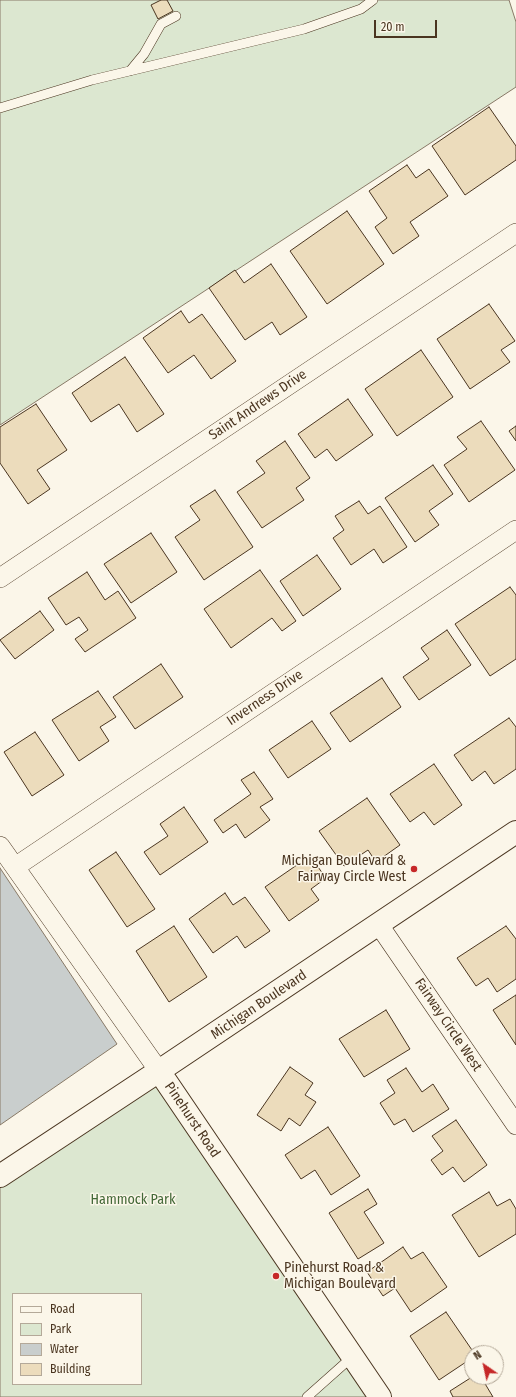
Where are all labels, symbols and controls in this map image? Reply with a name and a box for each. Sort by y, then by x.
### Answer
scale bar [376,12,439,38]
text: 20 m [381,20,405,34]
street label: Saint Andrews Drive [206,366,310,444]
street label: Inverness Drive [224,666,306,730]
place label: Michigan Boulevard & Fairway Circle West [281,853,406,886]
marker: Michigan Boulevard & Fairway Circle West [409,864,419,874]
street label: Michigan Boulevard [208,967,310,1043]
street label: Fairway Circle West [411,975,485,1075]
street label: Pinehurst Road [161,1079,223,1161]
park label: Hammock Park [91,1192,175,1208]
place label: Pinehurst Road & Michigan Boulevard [284,1260,396,1292]
marker: Pinehurst Road & Michigan Boulevard [271,1271,281,1281]
legend [12,1293,142,1385]
text: Road [50,1302,75,1316]
text: Park [50,1322,71,1336]
text: Water [50,1342,78,1356]
north arrow [464,1345,504,1385]
text: N [471,1348,484,1363]
text: Building [50,1362,90,1376]

